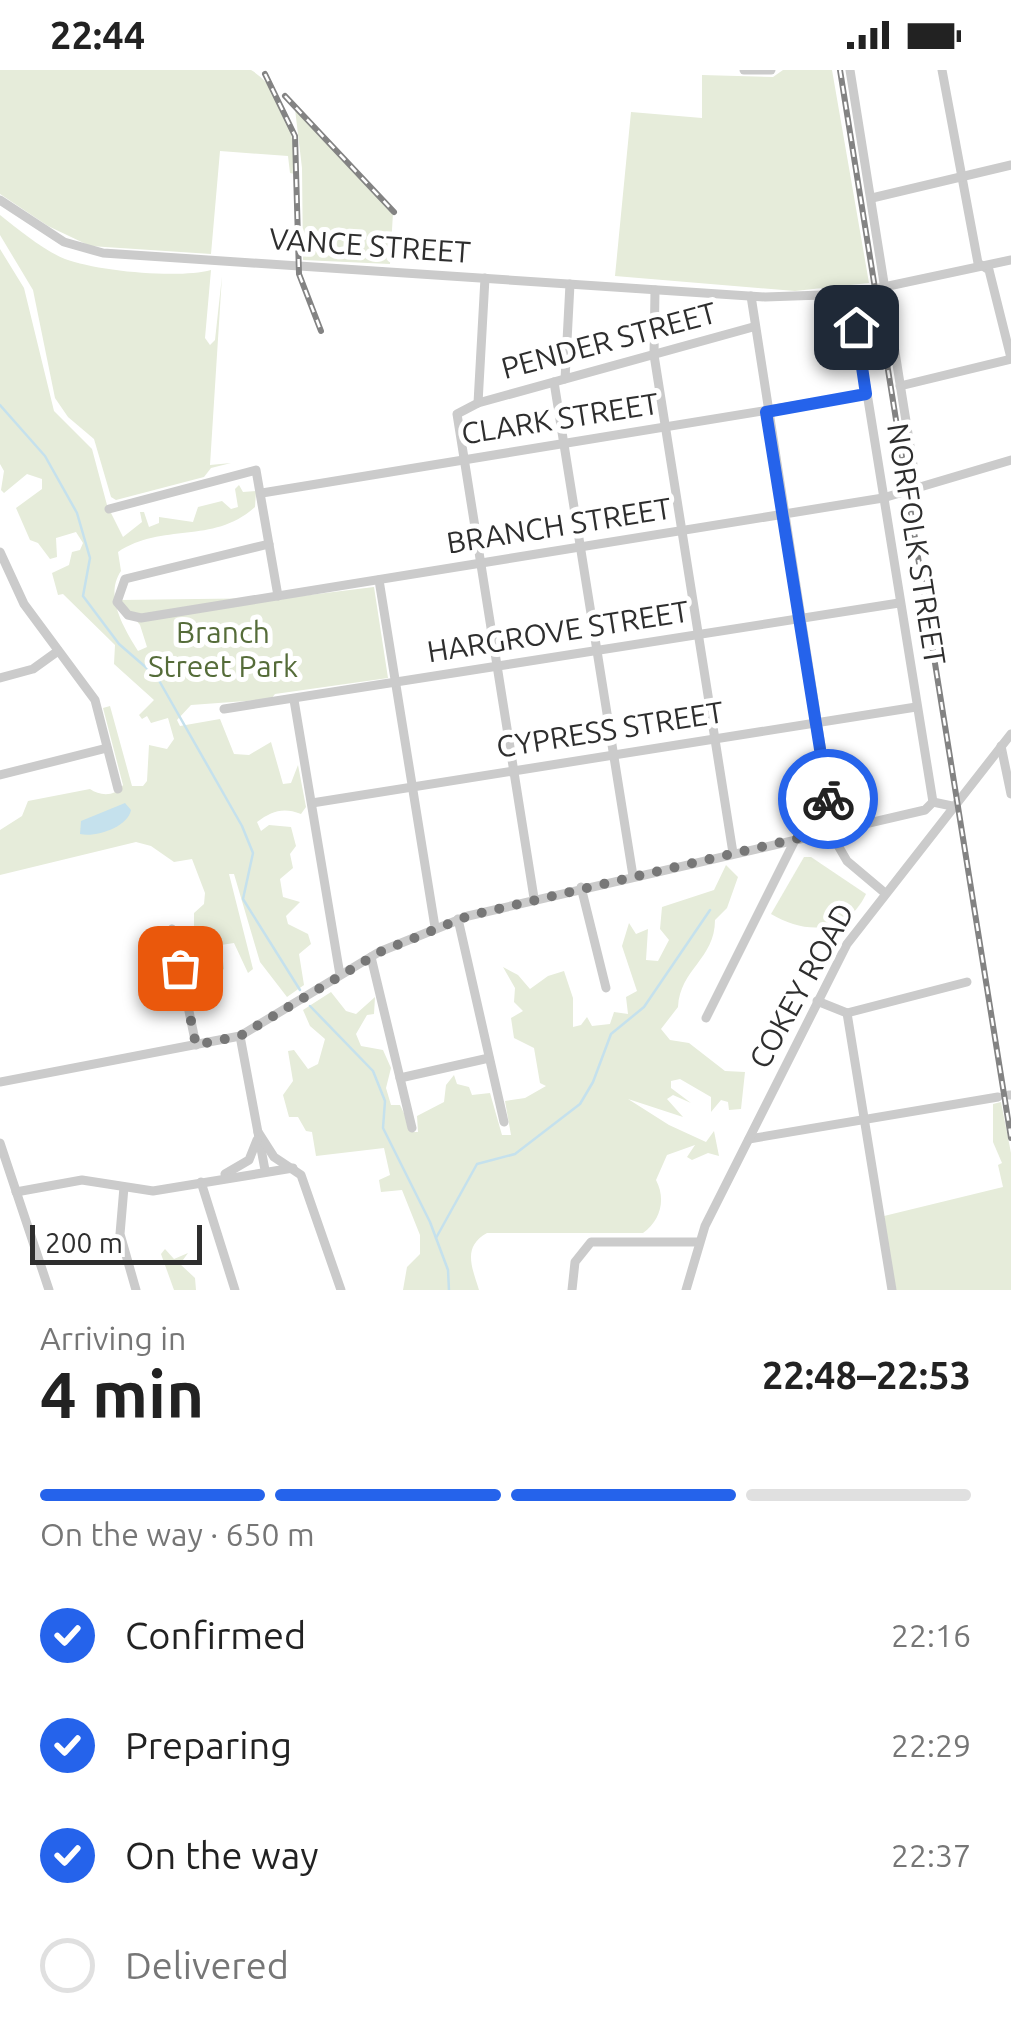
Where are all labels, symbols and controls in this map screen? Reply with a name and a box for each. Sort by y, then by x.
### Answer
text: 22:44 [50,14,145,56]
street label: VANCE STREET [268,221,472,269]
pin [814,285,899,370]
street label: PENDER STREET [498,295,720,385]
icon: home [829,300,884,355]
street label: CLARK STREET [459,386,661,450]
street label: NORFOLK STREET [881,421,953,667]
street label: BRANCH STREET [444,490,674,560]
street label: HARGROVE STREET [425,593,691,668]
park label: Branch Street Park [148,615,298,683]
street label: CYPRESS STREET [494,694,726,764]
courier [778,749,878,849]
icon: bike [801,772,856,827]
street label: COKEY ROAD [742,897,860,1074]
pin [138,926,223,1011]
icon: bag [153,941,208,996]
scale bar [30,1220,202,1264]
text: 200 m [45,1227,123,1258]
text: Arriving in [40,1320,186,1356]
text: 22:48–22:53 [762,1354,971,1396]
text: 4 min [40,1357,204,1430]
text: On the way · 650 m [40,1516,315,1552]
icon: check [40,1608,95,1663]
text: Confirmed [125,1614,306,1656]
text: 22:16 [891,1617,971,1653]
icon: check [40,1718,95,1773]
text: Preparing [125,1724,292,1766]
text: 22:29 [891,1727,971,1763]
icon: check [40,1828,95,1883]
text: On the way [125,1834,318,1876]
text: 22:37 [891,1837,971,1873]
text: Delivered [125,1944,289,1986]

